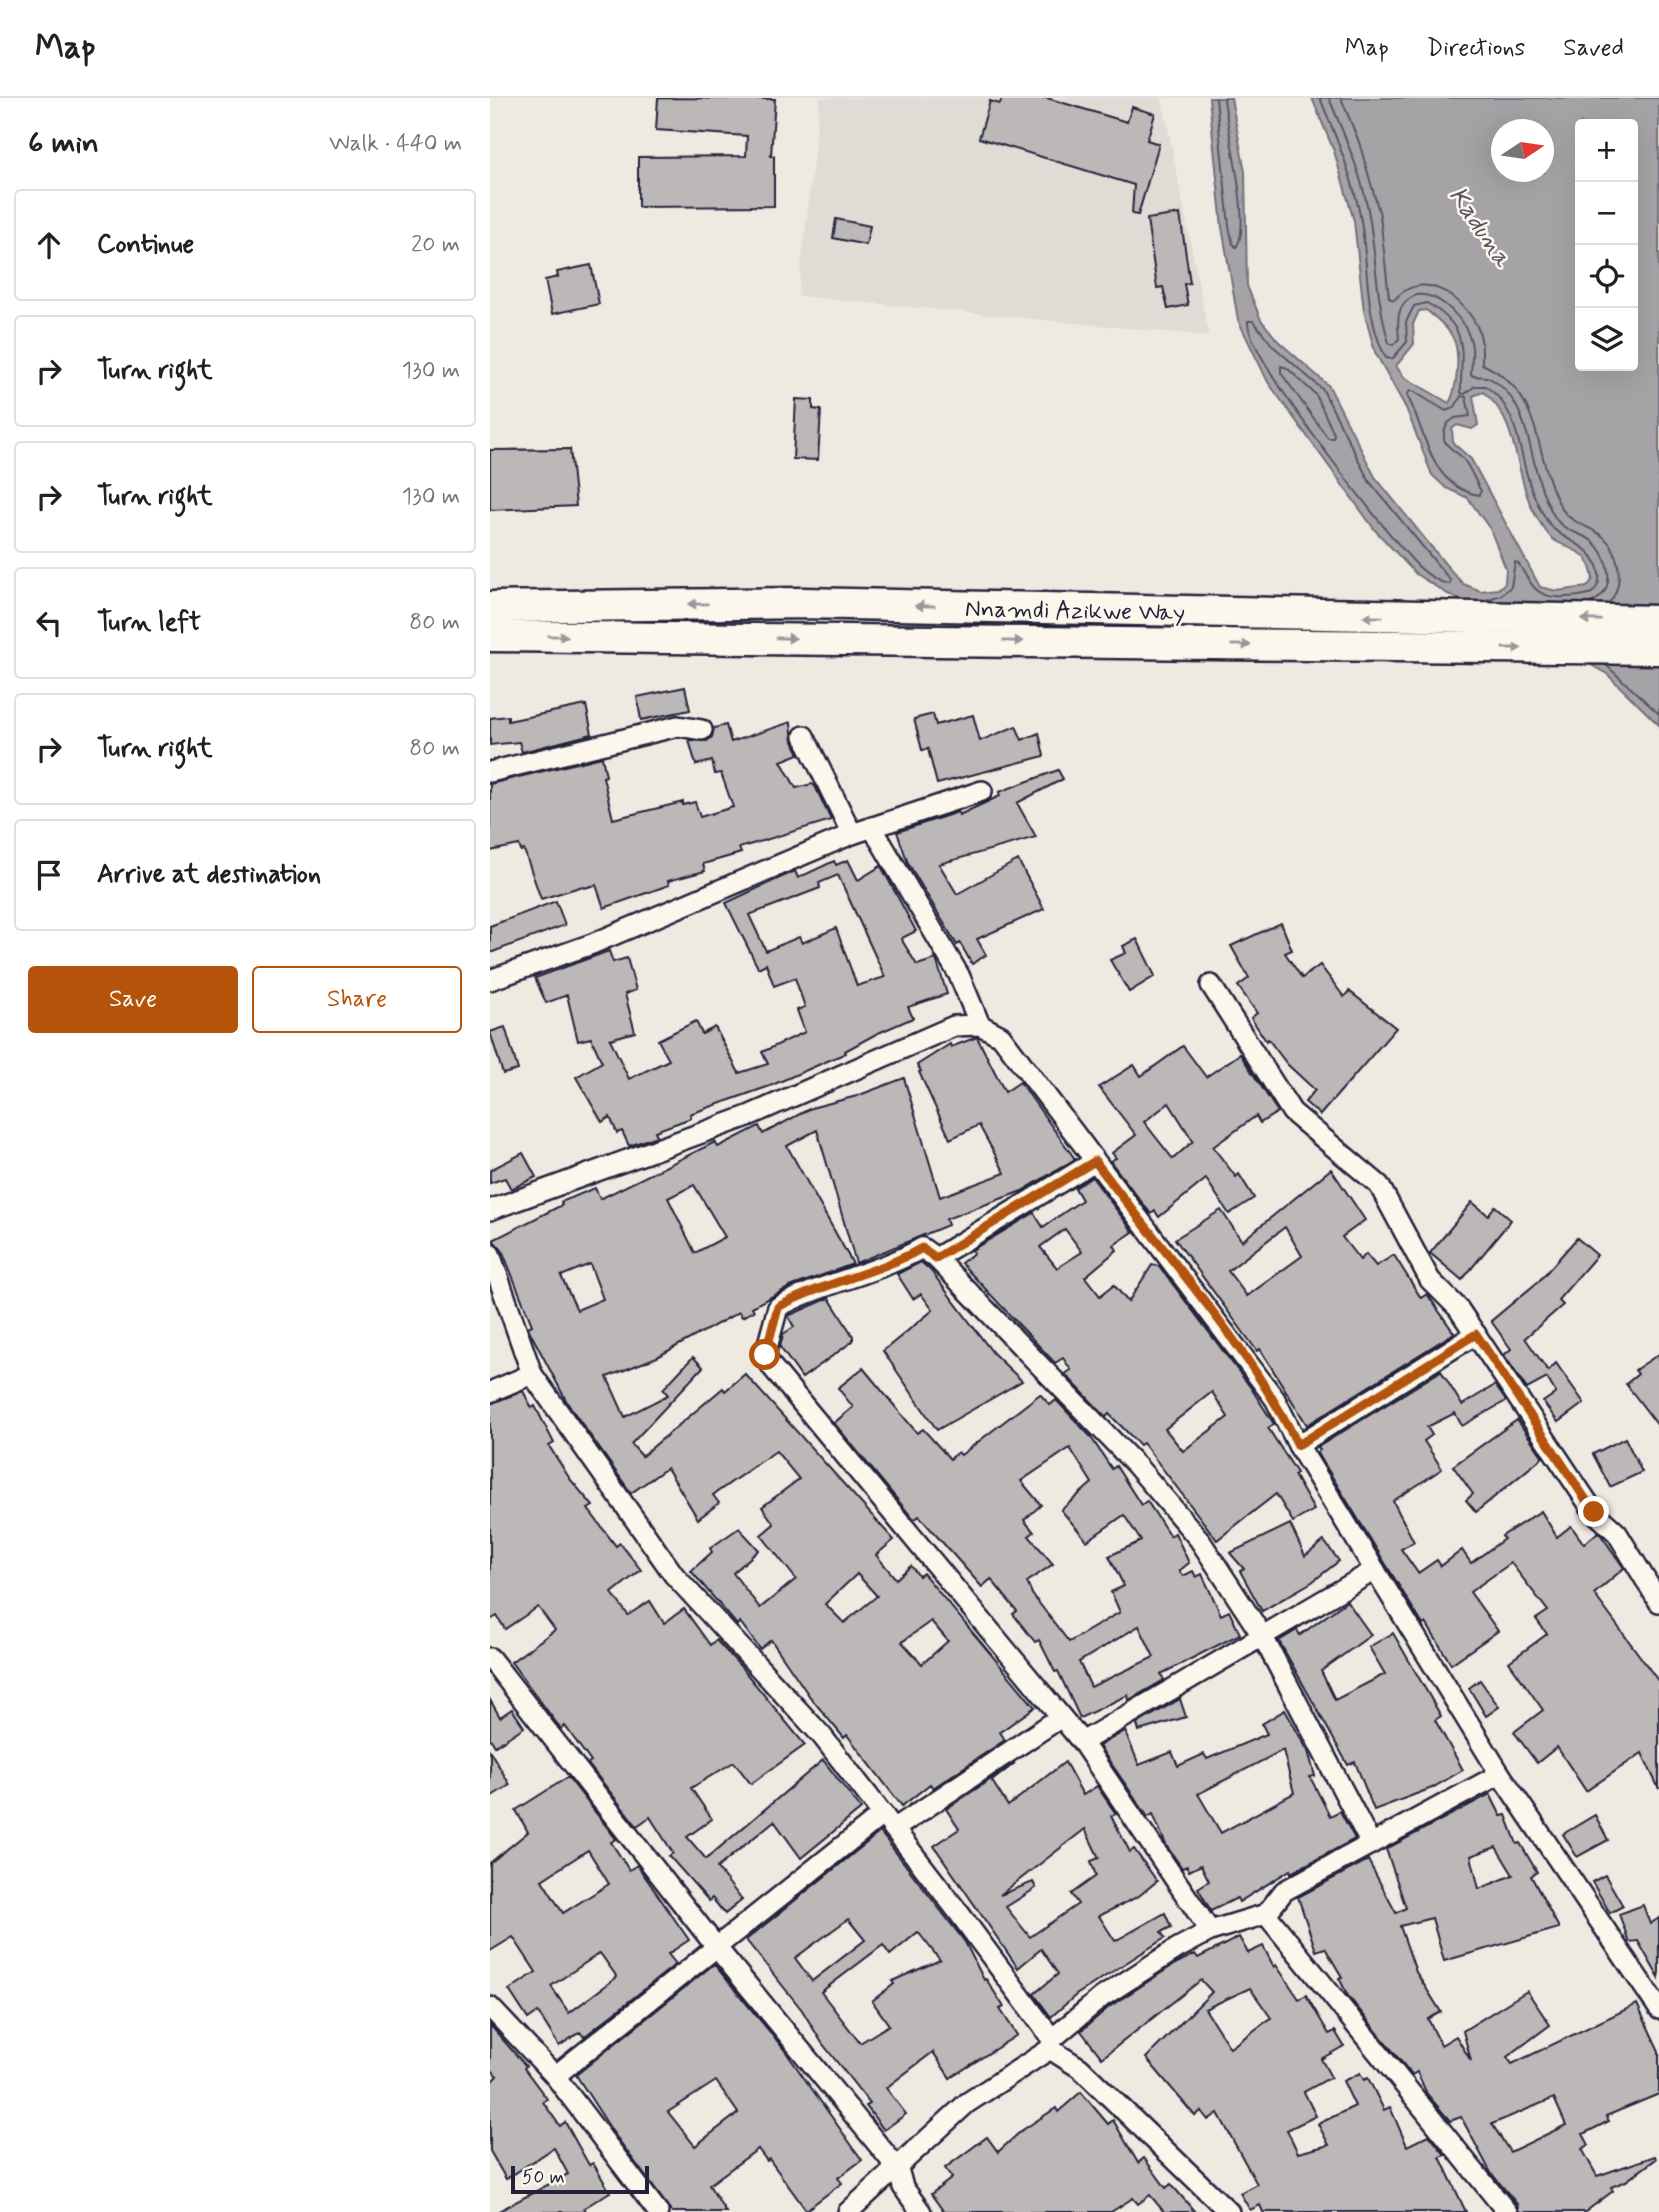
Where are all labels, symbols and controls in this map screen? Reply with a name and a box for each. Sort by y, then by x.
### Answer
text: Map [35,26,95,70]
text: Map [1345,33,1389,64]
text: Directions [1427,33,1525,64]
text: Saved [1563,33,1624,64]
north arrow [1491,119,1554,182]
map controls [1575,119,1638,371]
button: + [1575,119,1638,182]
text: 6 min [28,124,99,163]
text: Walk · 440 m [329,129,462,159]
water label: Kaduna [1440,180,1519,275]
button: − [1575,182,1638,245]
icon: ahead [30,226,68,264]
text: Continue [97,228,194,262]
text: 20 m [411,230,460,260]
button: locate [1575,245,1638,308]
button: layers [1575,308,1638,371]
icon: right [30,352,68,390]
text: Turn right [97,354,213,388]
text: 130 m [402,356,460,386]
icon: right [30,478,68,516]
text: Turn right [97,480,213,514]
text: 130 m [402,482,460,512]
street label: Nnamdi Azikwe Way [965,594,1185,629]
one-way arrow [686,598,708,610]
one-way arrow [914,600,936,612]
icon: left [30,604,68,642]
text: Turn left [97,606,201,640]
text: 80 m [409,608,460,638]
one-way arrow [1362,611,1384,623]
one-way arrow [1580,614,1602,626]
one-way arrow [547,630,569,642]
one-way arrow [775,633,797,644]
one-way arrow [1002,636,1024,647]
one-way arrow [1230,639,1252,651]
one-way arrow [1501,642,1523,654]
icon: right [30,730,68,768]
text: Turn right [97,732,213,766]
text: 80 m [409,734,460,764]
icon: arrive [30,856,68,894]
text: Arrive at destination [97,858,321,892]
button: Save [28,966,238,1033]
button: Share [252,966,462,1033]
route start [749,1339,780,1370]
route end [1578,1496,1609,1527]
scale bar [511,2163,649,2195]
text: 50 m [522,2165,565,2190]

